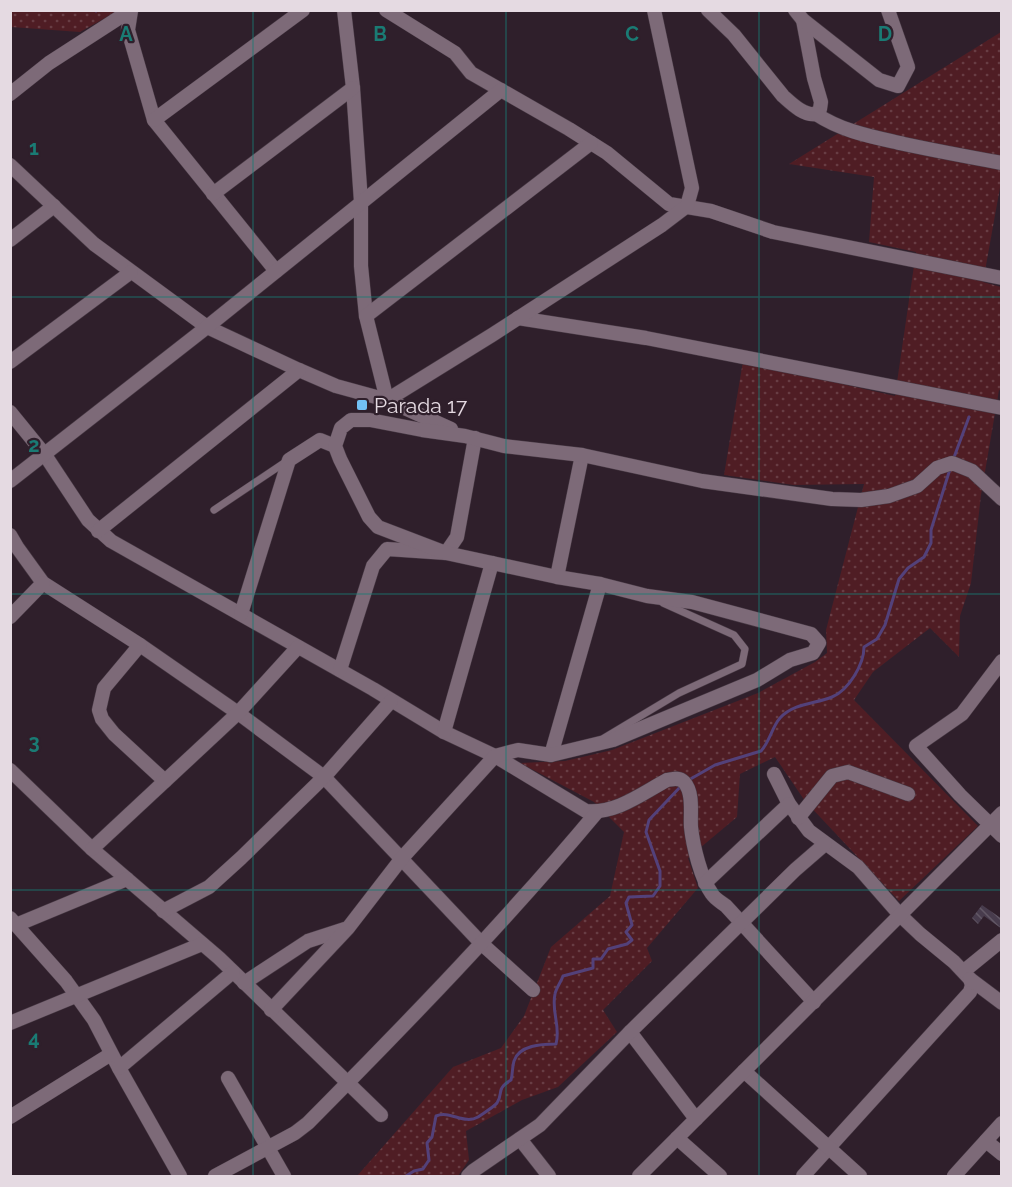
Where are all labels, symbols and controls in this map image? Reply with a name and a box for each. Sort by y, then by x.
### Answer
text: A [119,22,133,46]
text: B [373,22,387,46]
text: C [625,22,639,46]
text: D [878,22,892,46]
text: 1 [29,136,39,160]
place label: Parada 17 [374,393,468,418]
marker: Parada 17 [355,398,369,412]
text: 2 [28,433,40,457]
text: 3 [28,730,40,754]
text: 4 [28,1026,40,1050]

